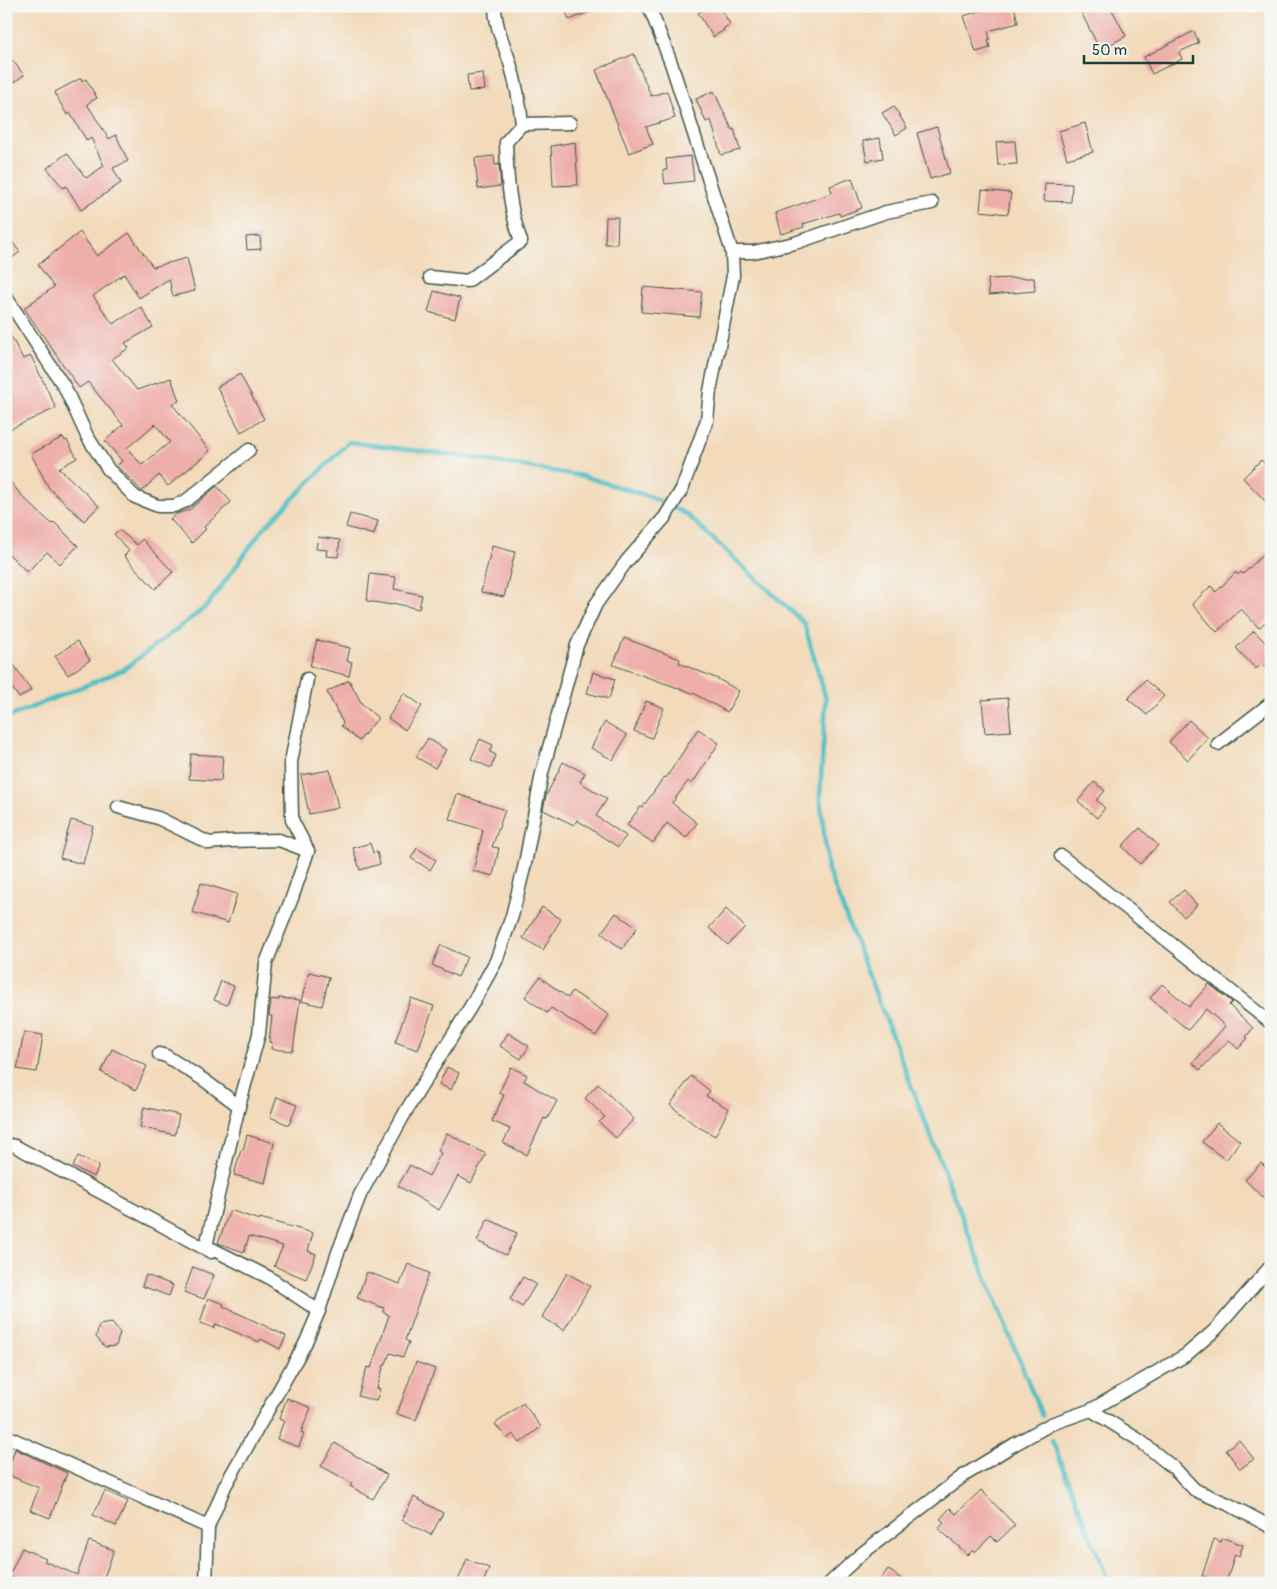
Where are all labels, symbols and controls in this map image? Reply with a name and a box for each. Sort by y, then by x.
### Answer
scale bar [1084,32,1193,64]
text: 50 m [1092,41,1127,60]

